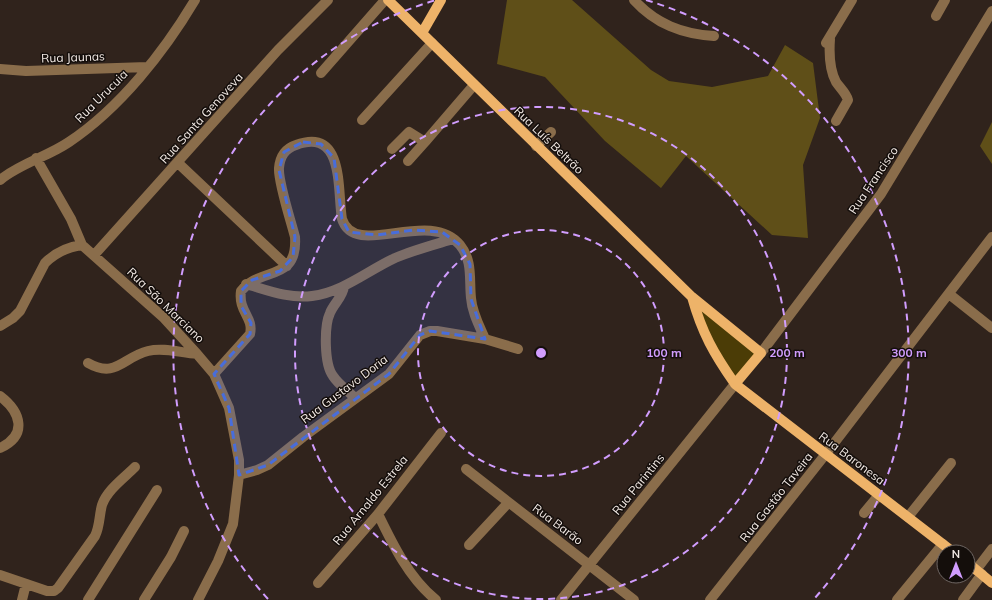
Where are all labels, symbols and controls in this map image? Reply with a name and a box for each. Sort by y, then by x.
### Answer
street label: Rua Jaunas [41,48,105,66]
street label: Rua Urucuia [71,66,131,126]
street label: Rua Santa Genoveva [156,69,246,167]
street label: Rua Luís Beltrão [511,103,587,177]
street label: Rua Francisco [845,143,901,217]
street label: Rua São Marciano [124,264,208,346]
text: 100 m [646,345,682,360]
text: 200 m [769,345,805,360]
text: 300 m [891,345,927,360]
centre of rings [534,346,548,360]
street label: Rua Gustavo Doria [298,351,390,427]
street label: Rua Baronesa [816,428,888,488]
street label: Rua Gastão Taveira [736,449,816,545]
street label: Rua Parintins [609,450,667,518]
street label: Rua Arnaldo Estrela [329,452,411,548]
street label: Rua Barão [530,500,586,548]
north arrow [936,544,976,584]
text: N [952,547,960,561]

